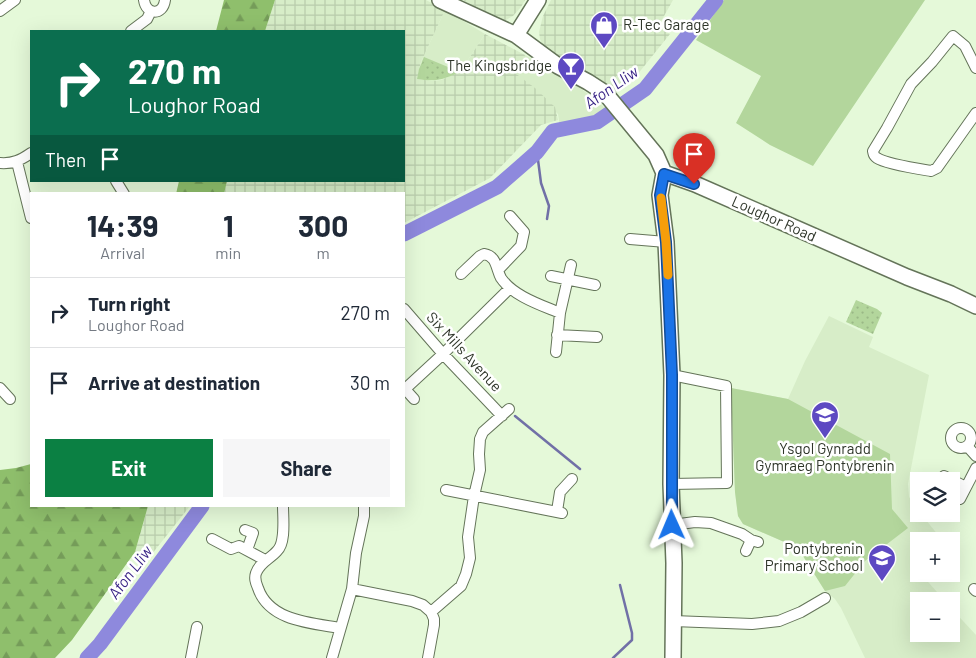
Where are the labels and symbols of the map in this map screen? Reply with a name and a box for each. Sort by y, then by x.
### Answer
shop icon: R-Tec Garage [589,10,619,49]
place label: R-Tec Garage [623,15,709,33]
bar icon: The Kingsbridge [556,51,586,90]
place label: The Kingsbridge [447,56,552,74]
water label: Afon Lliw [580,61,642,112]
pin [673,133,715,184]
street label: Loughor Road [729,191,819,245]
street label: Six Mills Avenue [423,308,506,395]
school or university icon: Ysgol Gynradd Gymraeg Pontybrenin [810,400,840,439]
place label: Ysgol Gynradd Gymraeg Pontybrenin [755,439,895,474]
position arrow [645,498,697,550]
place label: Pontybrenin Primary School [765,539,863,574]
water label: Afon Lliw [104,541,156,602]
school or university icon: Pontybrenin Primary School [867,543,897,582]

